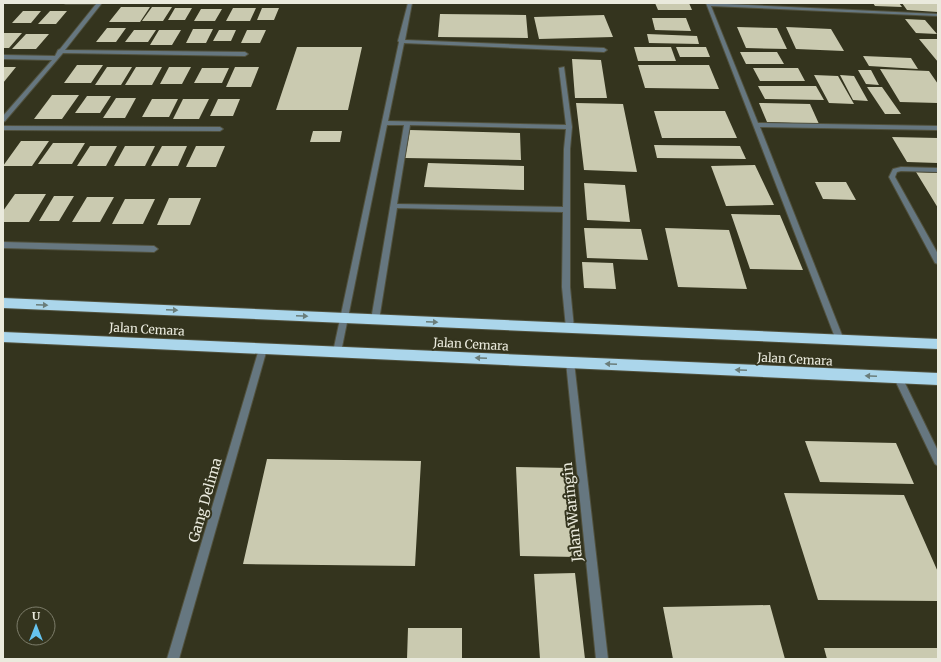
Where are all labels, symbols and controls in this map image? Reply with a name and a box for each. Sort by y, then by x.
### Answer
one-way arrow [36,301,48,308]
one-way arrow [166,307,178,314]
one-way arrow [296,313,309,319]
street label: Jalan Cemara [108,319,186,338]
one-way arrow [426,319,439,325]
street label: Jalan Cemara [432,334,510,353]
street label: Jalan Cemara [756,349,834,368]
one-way arrow [475,355,487,362]
one-way arrow [605,361,617,368]
one-way arrow [735,367,747,374]
one-way arrow [865,373,877,380]
street label: Gang Delima [184,455,226,544]
street label: Jalan Waringin [558,461,586,564]
north arrow [16,606,56,646]
text: U [32,609,41,623]

